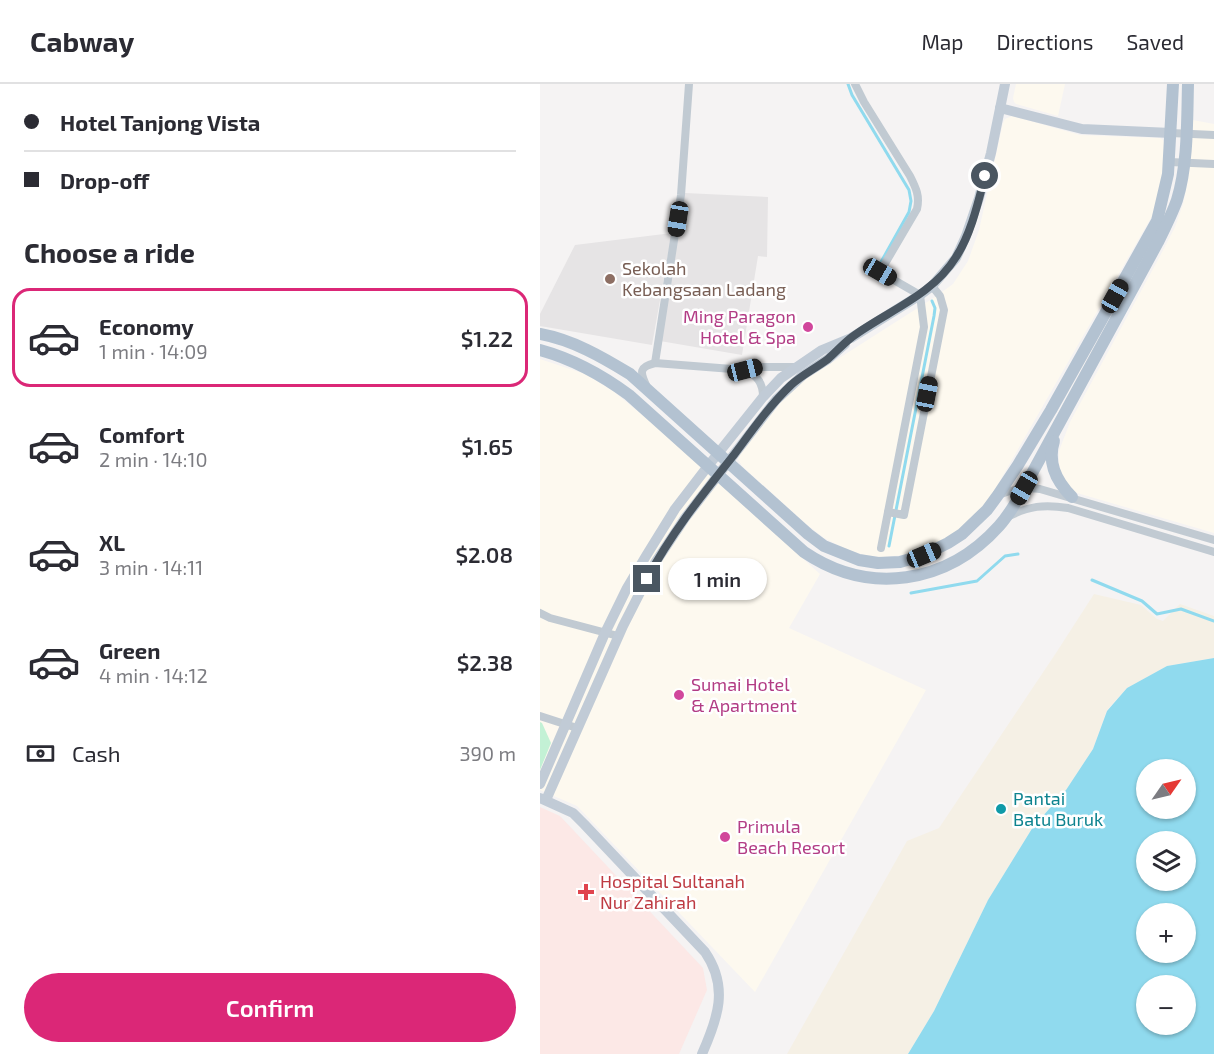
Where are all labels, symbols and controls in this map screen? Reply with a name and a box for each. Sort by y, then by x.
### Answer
text: Cabway [30,24,134,58]
text: Map [921,29,964,54]
text: Directions [997,29,1093,54]
text: Saved [1126,29,1184,54]
text: Hotel Tanjong Vista [60,109,260,135]
route start [971,162,998,189]
text: Drop-off [60,167,149,193]
car [666,200,690,238]
text: Choose a ride [24,236,195,268]
car [860,255,900,289]
place label: Sekolah Kebangsaan Ladang [622,257,786,300]
marker: Sekolah Kebangsaan Ladang [603,272,617,286]
car [1098,276,1132,316]
place label: Ming Paragon Hotel & Spa [683,305,796,348]
icon: car [27,311,81,365]
text: Economy [99,313,194,339]
marker: Ming Paragon Hotel & Spa [801,320,815,334]
text: $1.22 [461,325,513,351]
text: 1 min · 14:09 [99,339,208,363]
car [725,357,765,383]
car [915,375,939,413]
icon: car [27,419,81,473]
text: Comfort [99,421,184,447]
text: $1.65 [461,433,513,459]
text: 2 min · 14:10 [99,447,207,471]
car [1007,468,1041,508]
icon: car [27,527,81,581]
text: XL [99,529,125,555]
car [904,540,944,570]
text: $2.08 [455,541,513,567]
text: 3 min · 14:11 [99,555,203,579]
callout: 1 min [668,558,767,600]
route end [633,565,660,592]
text: 1 min [694,567,741,591]
icon: car [27,635,81,689]
text: Green [99,637,161,663]
text: $2.38 [457,649,513,675]
text: 4 min · 14:12 [99,663,208,687]
place label: Sumai Hotel & Apartment [691,673,797,716]
marker: Sumai Hotel & Apartment [672,688,686,702]
icon: cash [24,737,57,770]
text: Cash [72,740,121,766]
text: 390 m [459,741,516,765]
north arrow [1136,759,1196,819]
map controls [1136,759,1196,1035]
place label: Pantai Batu Buruk [1013,787,1103,830]
marker: Pantai Batu Buruk [994,802,1008,816]
place label: Primula Beach Resort [737,815,845,858]
marker: Primula Beach Resort [718,830,732,844]
button: layers [1136,831,1196,891]
place label: Hospital Sultanah Nur Zahirah [600,870,745,913]
marker: Hospital Sultanah Nur Zahirah [577,883,595,901]
button: + [1136,903,1196,963]
button: Confirm [24,973,516,1042]
button: − [1136,975,1196,1035]

